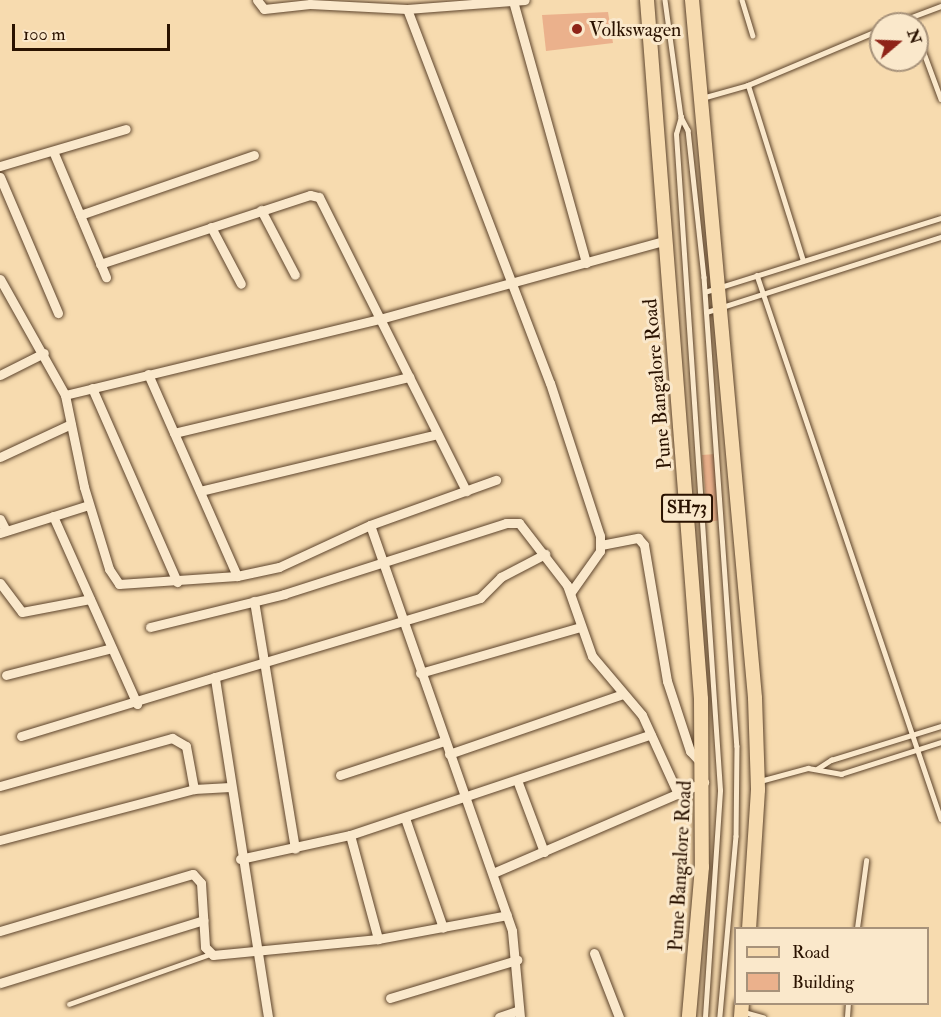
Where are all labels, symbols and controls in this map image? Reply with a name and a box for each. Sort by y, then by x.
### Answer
scale bar [15,12,172,50]
north arrow [869,12,929,72]
place label: Volkswagen [589,17,681,41]
marker: Volkswagen [570,22,584,36]
text: 100 m [23,23,66,46]
text: N [902,27,926,47]
street label: Pune Bangalore Road [638,298,676,470]
road number: SH73 [660,493,714,523]
street label: Pune Bangalore Road [664,780,696,952]
legend [734,927,929,1005]
text: Road [792,941,830,964]
text: Building [792,971,854,994]

